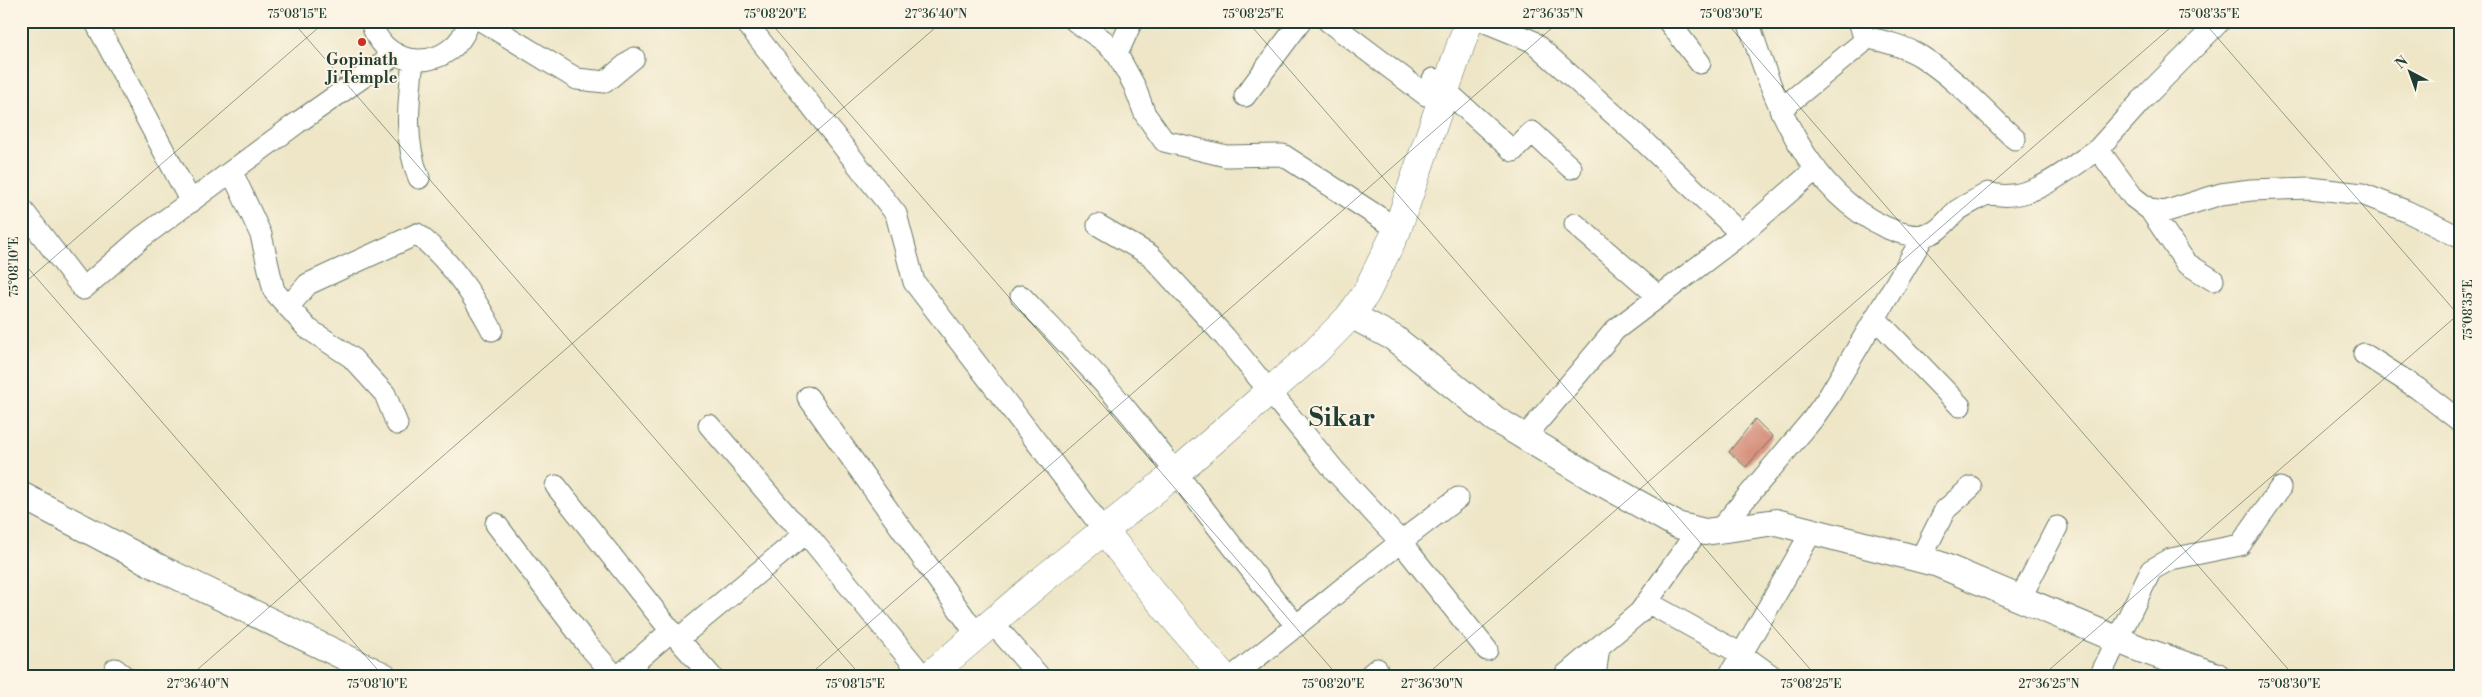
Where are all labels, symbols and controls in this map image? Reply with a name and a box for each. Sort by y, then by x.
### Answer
text: 75°08'15"E [267,7,327,22]
text: 75°08'20"E [744,7,806,22]
text: 27°36'40"N [905,7,967,22]
text: 75°08'25"E [1222,7,1284,22]
text: 27°36'35"N [1523,7,1583,22]
text: 75°08'30"E [1700,7,1762,22]
text: 75°08'35"E [2178,7,2240,22]
marker: Gopinath Ji Temple [356,36,368,48]
north arrow [2384,48,2434,98]
place label: Gopinath Ji Temple [325,50,398,88]
text: N [2392,53,2412,73]
text: 75°08'10"E [7,237,22,297]
text: 75°08'35"E [2461,279,2476,341]
district label: Sikar [1309,402,1375,434]
text: 27°36'40"N [167,677,229,692]
text: 75°08'10"E [347,677,407,692]
text: 75°08'15"E [825,677,885,692]
text: 75°08'20"E [1302,677,1364,692]
text: 27°36'30"N [1401,677,1463,692]
text: 75°08'25"E [1780,677,1842,692]
text: 27°36'25"N [2019,677,2080,692]
text: 75°08'30"E [2258,677,2320,692]

